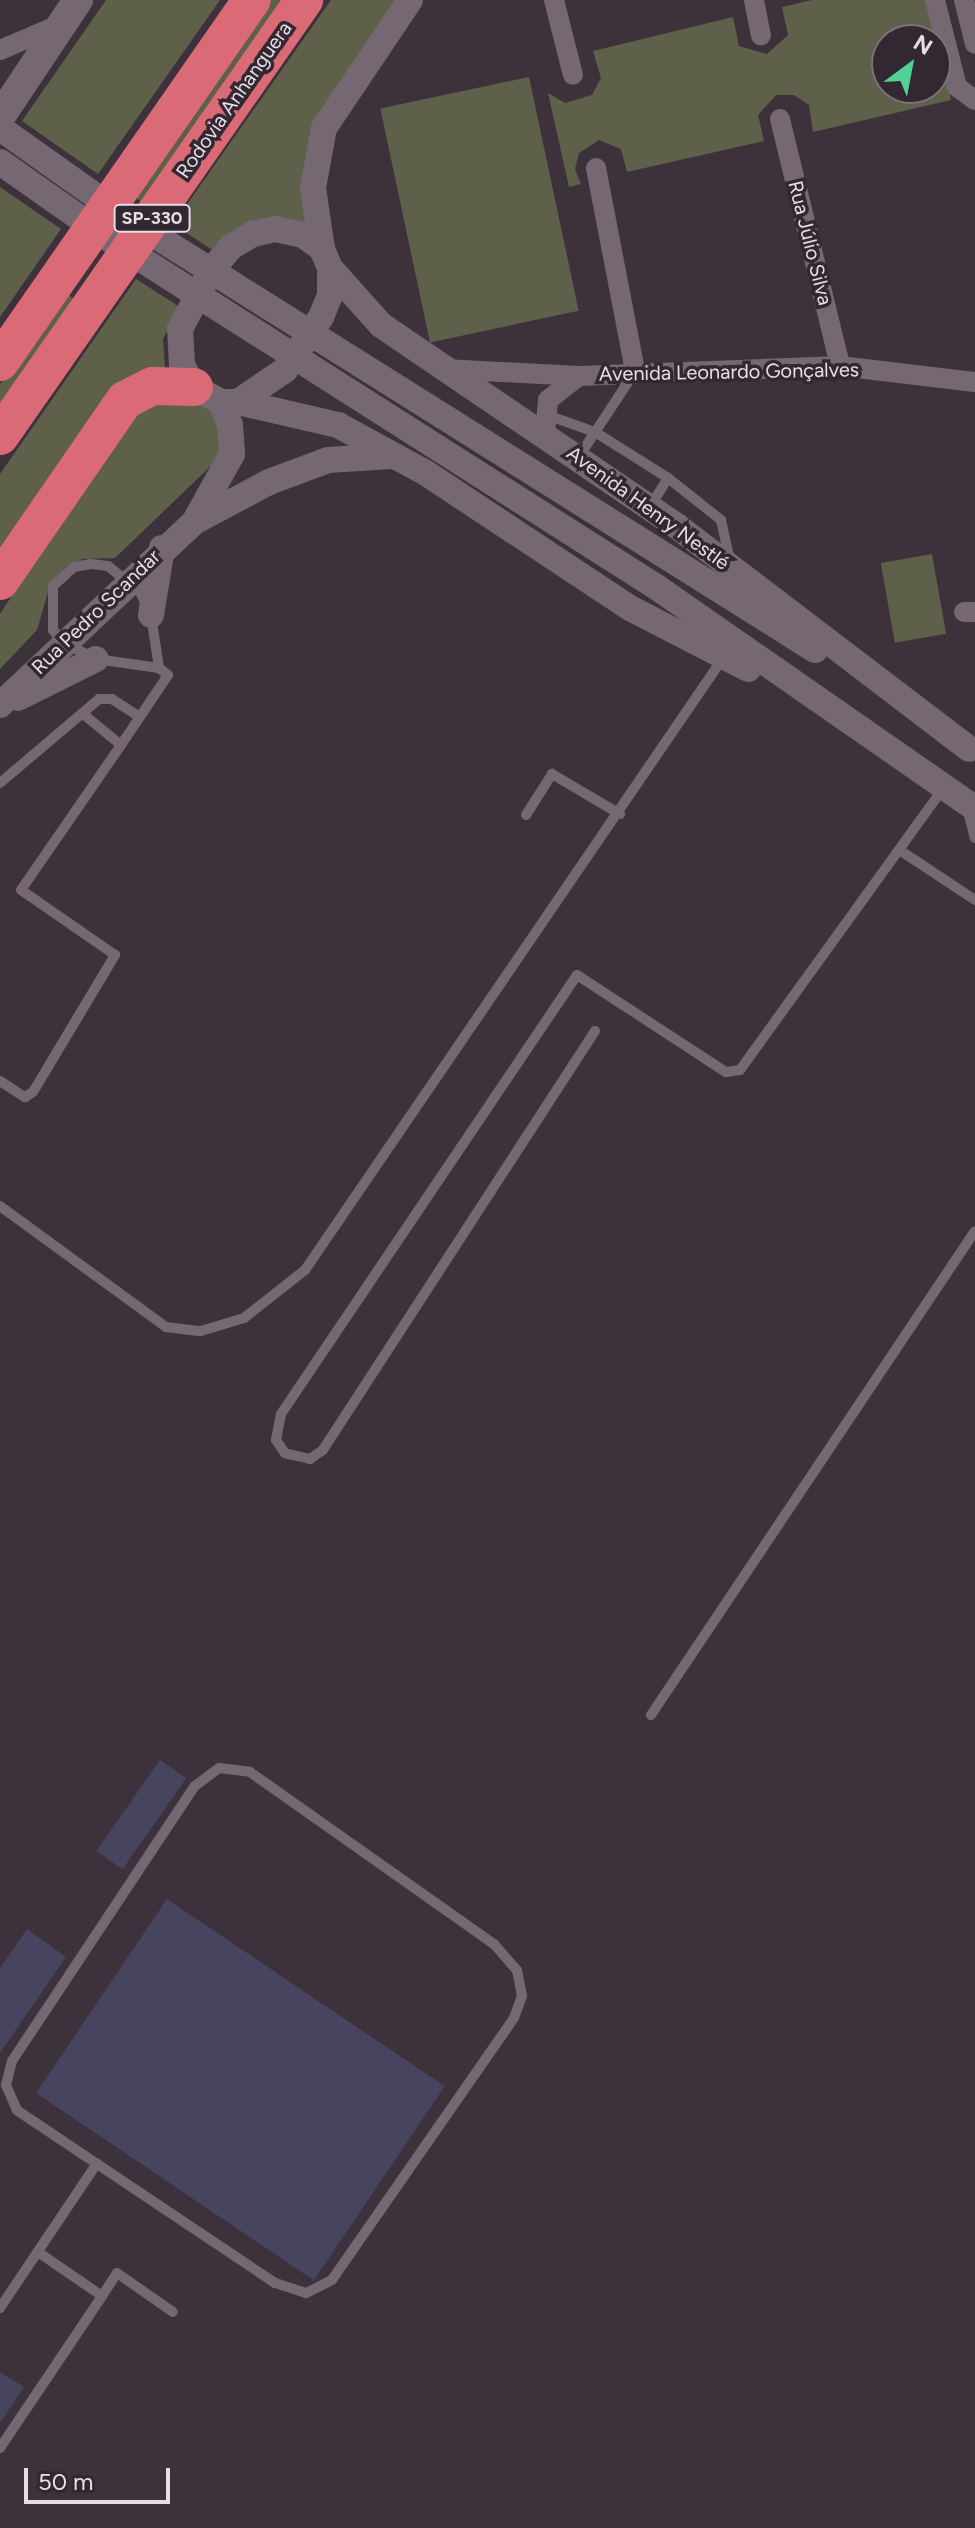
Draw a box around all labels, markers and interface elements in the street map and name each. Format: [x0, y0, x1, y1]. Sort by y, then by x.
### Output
street label: Rodovia Anhanguera [171, 17, 297, 183]
north arrow [871, 24, 951, 104]
text: N [909, 29, 937, 61]
street label: Rua Júlio Silva [783, 178, 837, 308]
road number: SP-330 [112, 204, 192, 232]
street label: Avenida Leonardo Gonçalves [599, 358, 859, 386]
street label: Avenida Henry Nestlé [562, 441, 734, 575]
street label: Rua Pedro Scandar [27, 545, 165, 679]
scale bar [28, 2452, 174, 2502]
text: 50 m [38, 2467, 94, 2496]

